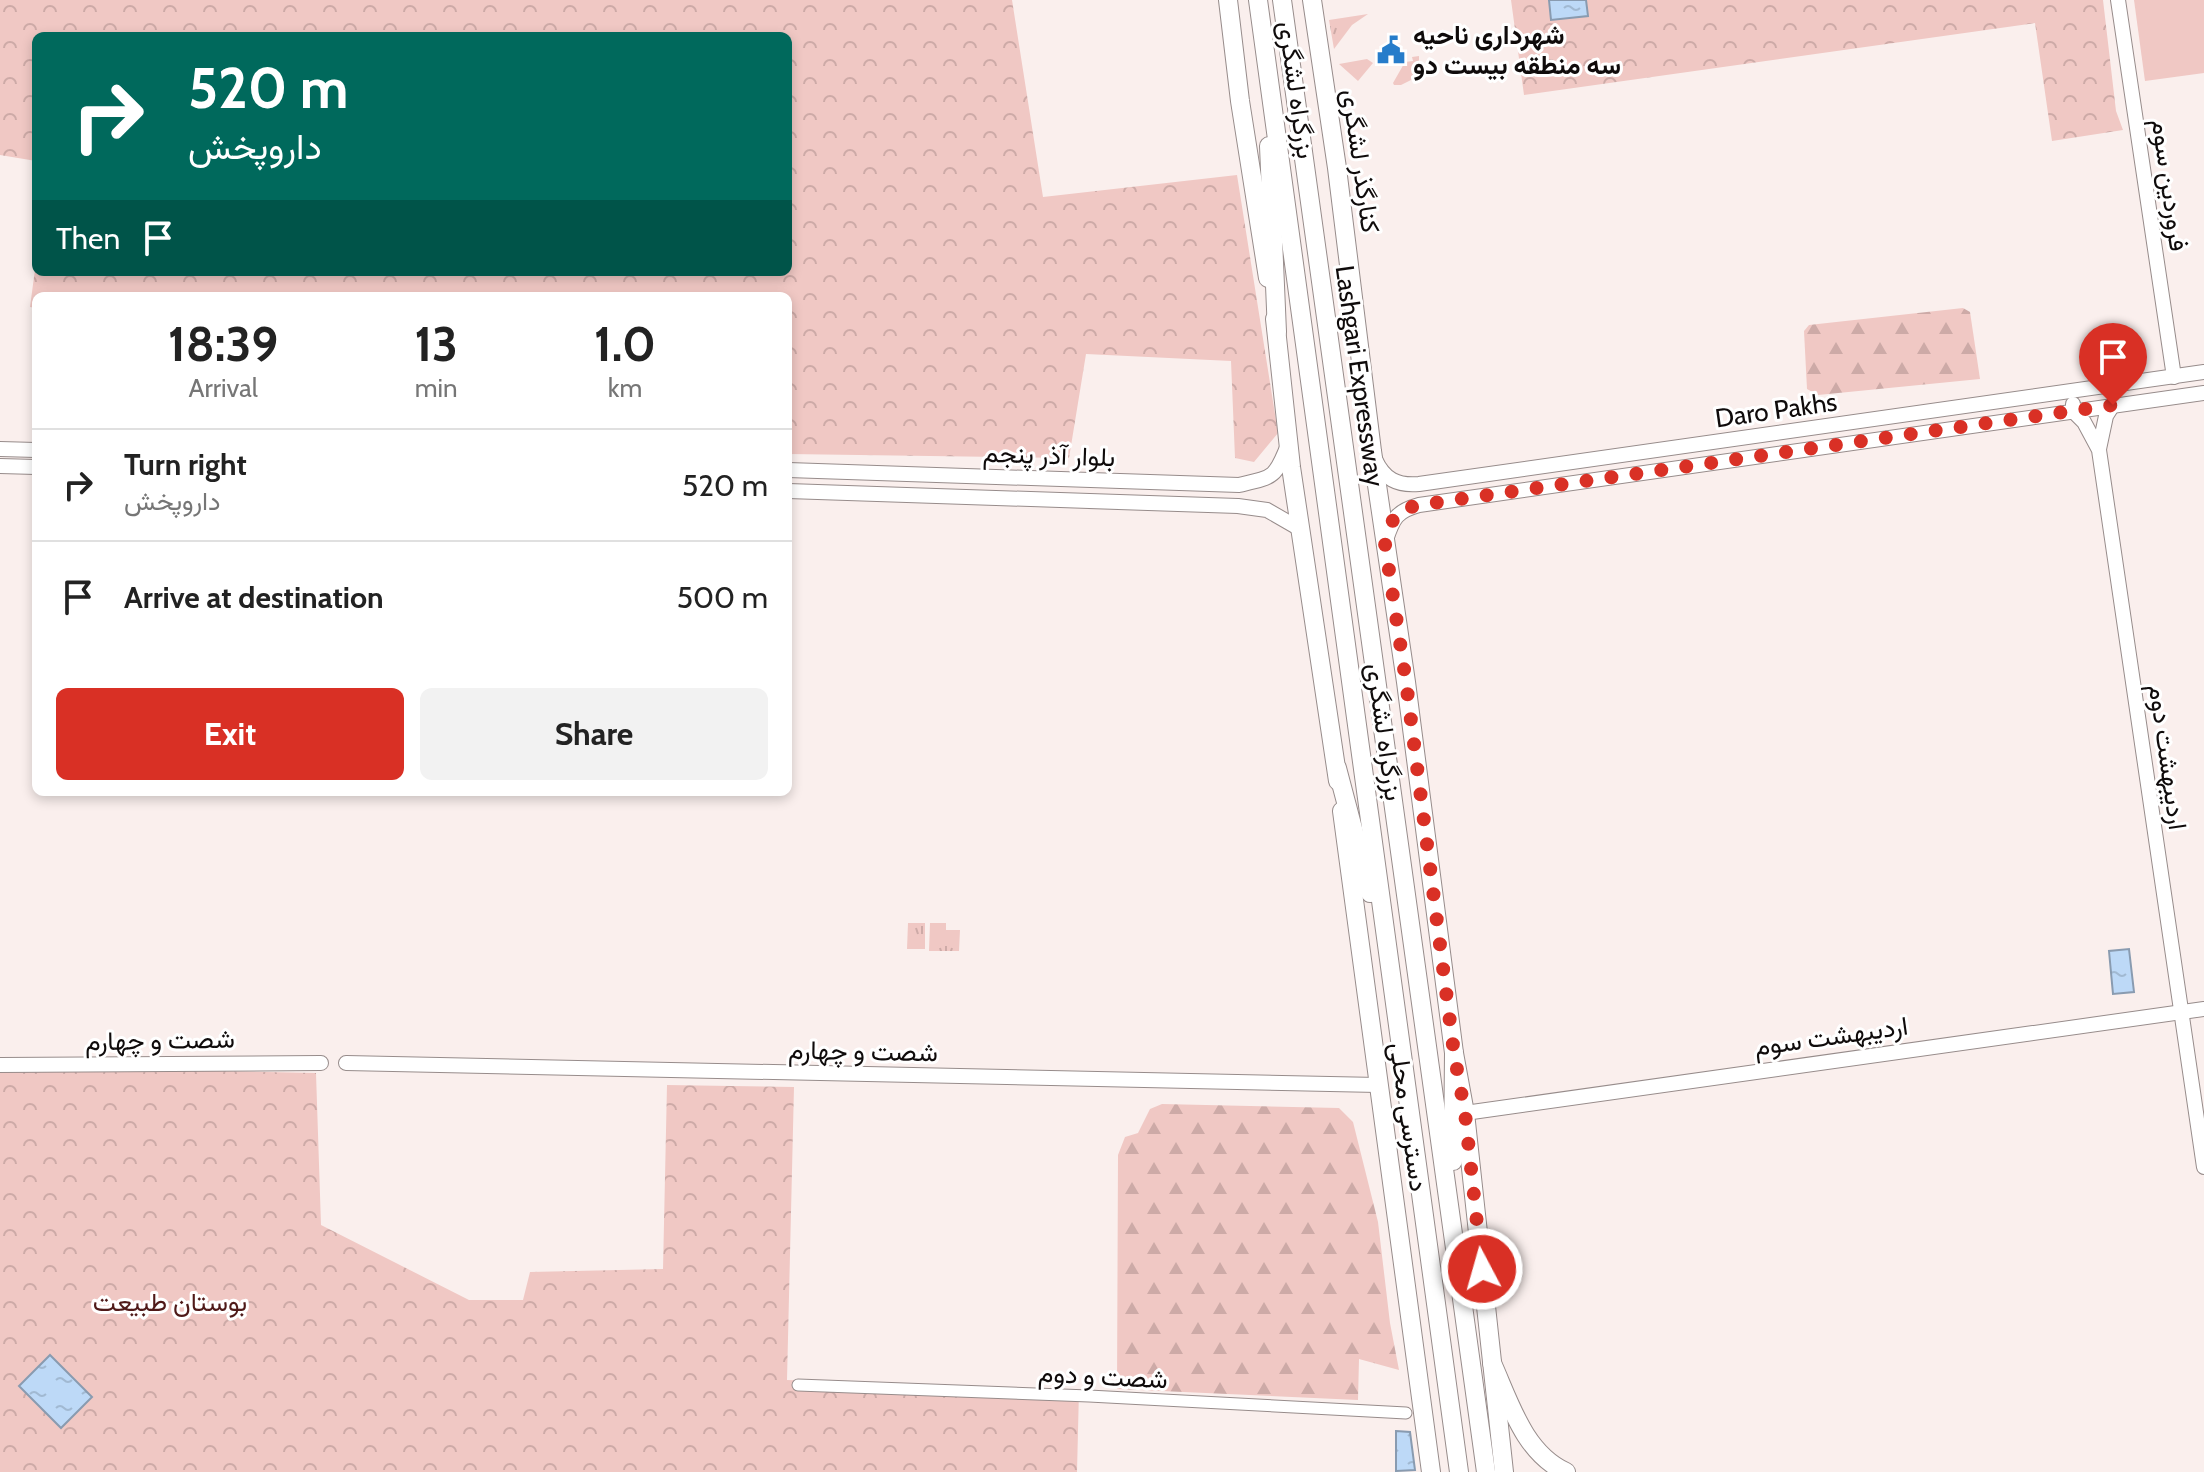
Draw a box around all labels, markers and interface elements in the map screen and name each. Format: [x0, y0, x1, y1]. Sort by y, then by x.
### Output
street label: بزرگراه لشگری [1272, 19, 1322, 161]
place label: شهرداری ناحیه سه منطقه بیست دو [1413, 19, 1621, 81]
public building icon: شهرداری ناحیه سه منطقه بیست دو [1376, 35, 1406, 65]
text: 520 m [188, 54, 349, 122]
icon: right [56, 64, 160, 168]
street label: کنارگذر لشگری [1335, 87, 1387, 235]
street label: فروردین سوم [2144, 117, 2195, 253]
text: داروپخش [188, 124, 322, 168]
icon: arrive [136, 216, 180, 260]
text: Then [56, 220, 120, 257]
street label: Lashgari Expressway [1329, 263, 1391, 489]
text: 18:39 [168, 315, 278, 373]
text: 13 [414, 315, 458, 373]
text: 1.0 [594, 315, 656, 373]
pin [2079, 323, 2147, 405]
icon: arrive [2091, 335, 2135, 379]
text: Arrival [189, 372, 258, 404]
text: min [415, 372, 458, 404]
text: km [608, 372, 642, 404]
street label: Daro Pakhs [1713, 386, 1839, 434]
street label: بلوار آذر پنجم [982, 437, 1116, 475]
text: Turn right [124, 446, 247, 483]
icon: right [56, 463, 100, 507]
text: 520 m [682, 467, 768, 504]
text: داروپخش [124, 485, 221, 517]
icon: arrive [56, 575, 100, 619]
text: Arrive at destination [124, 579, 384, 616]
text: 500 m [677, 579, 768, 616]
street label: بزرگراه لشگری [1360, 661, 1410, 803]
street label: اردیبهشت دوم [2141, 682, 2194, 832]
button: Exit [56, 688, 404, 780]
button: Share [420, 688, 768, 780]
street label: اردیبهشت سوم [1752, 1009, 1910, 1064]
street label: شصت و چهارم [85, 1023, 235, 1059]
street label: شصت و چهارم [788, 1034, 938, 1070]
street label: دسترسی محلی [1383, 1040, 1435, 1194]
position arrow [1440, 1227, 1524, 1311]
park label: بوستان طبیعت [93, 1286, 247, 1318]
street label: شصت و دوم [1037, 1357, 1169, 1396]

